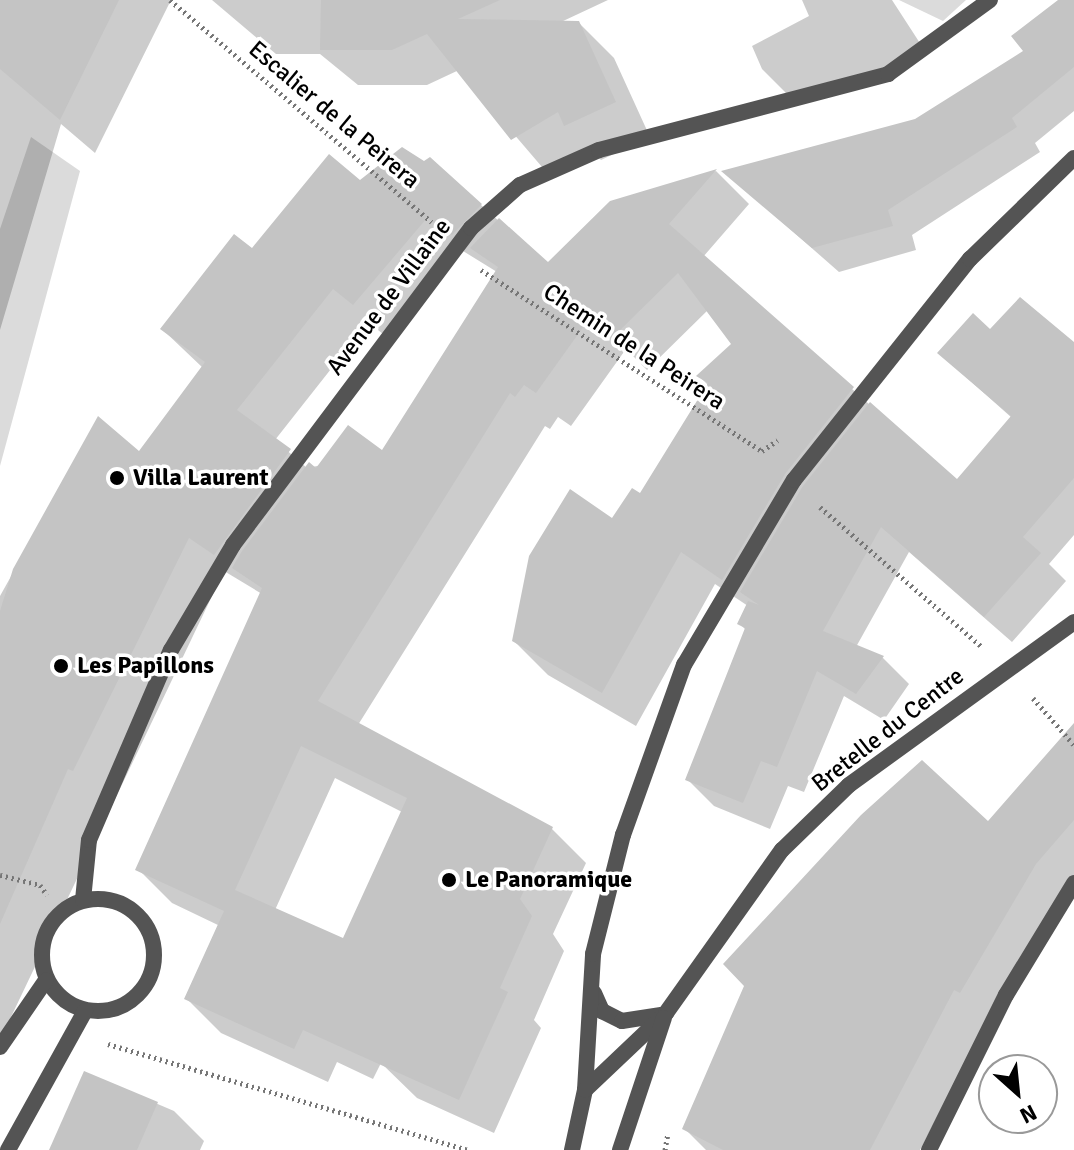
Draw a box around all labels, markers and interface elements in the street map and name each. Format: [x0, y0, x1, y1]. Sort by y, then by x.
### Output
street label: Escalier de la Peirera [243, 35, 425, 195]
street label: Avenue de Villaine [321, 213, 457, 381]
street label: Chemin de la Peirera [538, 278, 730, 416]
place label: Villa Laurent [133, 464, 268, 492]
marker: Villa Laurent [108, 469, 126, 487]
place label: Les Papillons [77, 652, 214, 680]
marker: Les Papillons [52, 657, 70, 675]
street label: Bretelle du Centre [806, 662, 970, 798]
place label: Le Panoramique [465, 866, 632, 894]
marker: Le Panoramique [440, 871, 458, 889]
north arrow [978, 1054, 1058, 1134]
text: N [1015, 1099, 1041, 1130]

